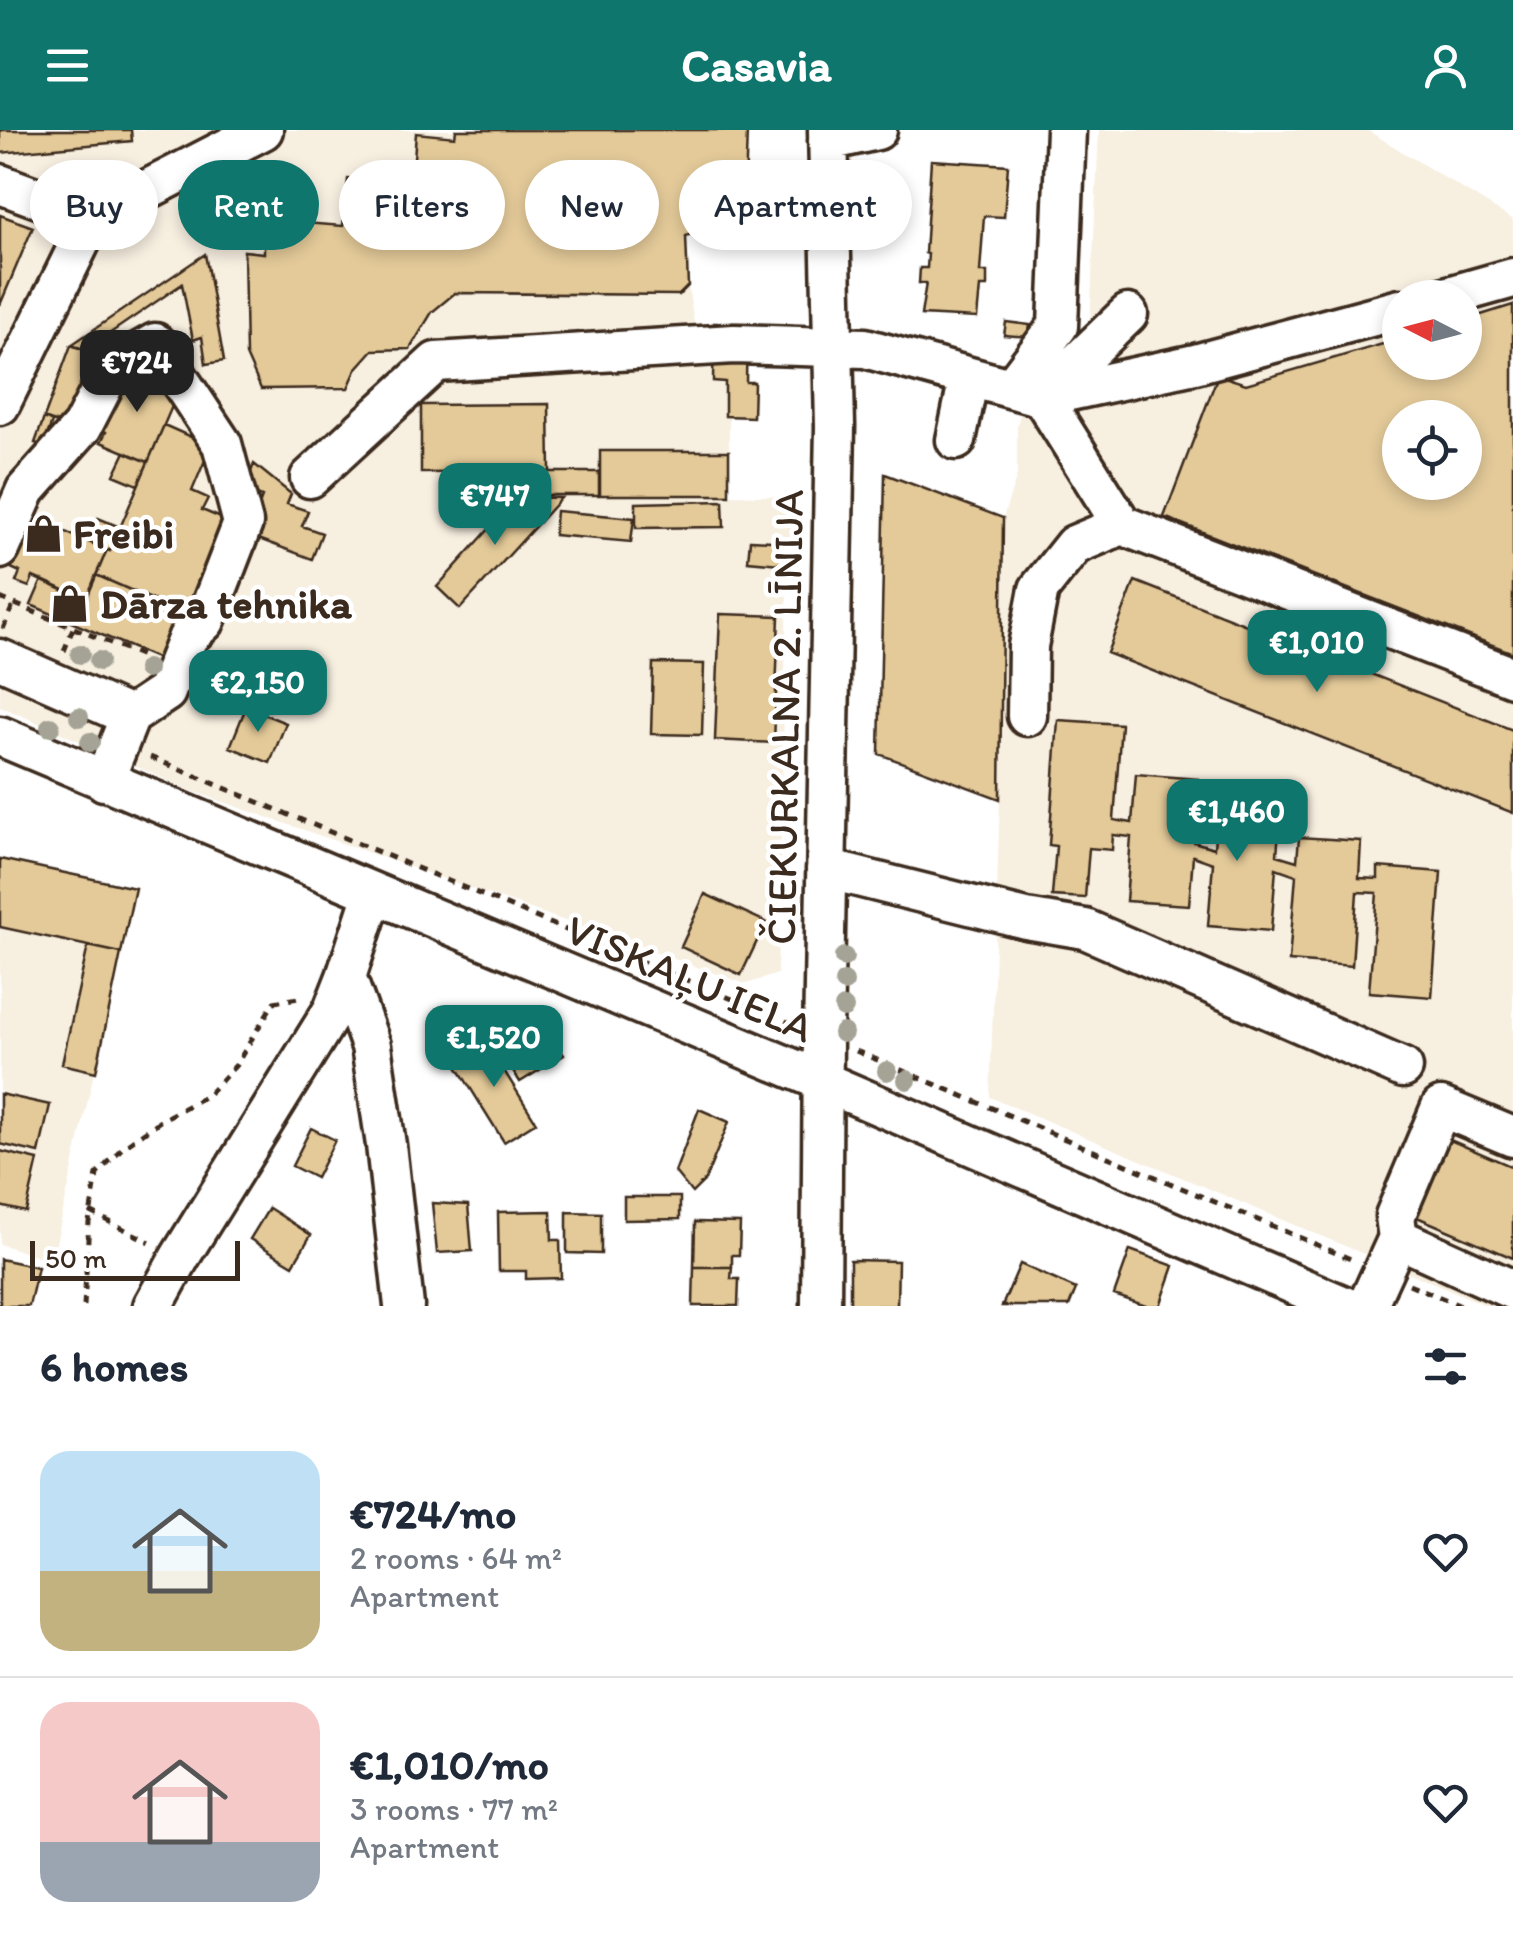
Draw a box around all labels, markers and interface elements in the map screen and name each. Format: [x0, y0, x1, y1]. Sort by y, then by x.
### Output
icon: menu [40, 38, 95, 93]
text: Casavia [681, 38, 832, 92]
icon: person [1418, 38, 1473, 93]
chip: Buy [30, 160, 158, 250]
chip: Rent [178, 160, 319, 250]
chip: Filters [339, 160, 505, 250]
chip: New [525, 160, 659, 250]
chip: Apartment [679, 160, 912, 250]
north arrow [1382, 280, 1482, 380]
map controls [1382, 280, 1482, 500]
pin: €724 [78, 330, 196, 415]
text: €724 [102, 343, 172, 381]
button: locate [1382, 400, 1482, 500]
pin: €747 [436, 463, 554, 548]
text: €747 [460, 476, 530, 514]
street label: ČIEKURKALNA 2. LĪNIJA [755, 489, 814, 945]
place label: Freibi [73, 508, 174, 559]
shop icon: Freibi [22, 512, 64, 554]
place label: Dārza tehnika [100, 578, 352, 629]
shop icon: Dārza tehnika [49, 582, 91, 624]
pin: €1,010 [1236, 610, 1398, 695]
text: €1,010 [1270, 623, 1364, 661]
pin: €2,150 [177, 650, 339, 735]
text: €2,150 [211, 663, 305, 701]
pin: €1,460 [1156, 779, 1318, 864]
text: €1,460 [1189, 792, 1285, 830]
street label: VISKAĻU IELA [559, 904, 821, 1053]
pin: €1,520 [413, 1005, 575, 1090]
text: €1,520 [447, 1018, 541, 1056]
scale bar [30, 1236, 240, 1280]
text: 50 m [45, 1241, 107, 1275]
icon: filters [1418, 1339, 1473, 1394]
text: 6 homes [40, 1341, 188, 1392]
text: €724/mo [350, 1488, 516, 1539]
icon: home [120, 1491, 240, 1611]
icon: heart [1418, 1524, 1473, 1579]
text: 2 rooms · 64 m² [350, 1539, 562, 1577]
text: Apartment [350, 1577, 499, 1615]
text: €1,010/mo [350, 1739, 549, 1790]
icon: home [120, 1742, 240, 1862]
icon: heart [1418, 1775, 1473, 1830]
text: 3 rooms · 77 m² [350, 1790, 558, 1828]
text: Apartment [350, 1828, 499, 1866]

